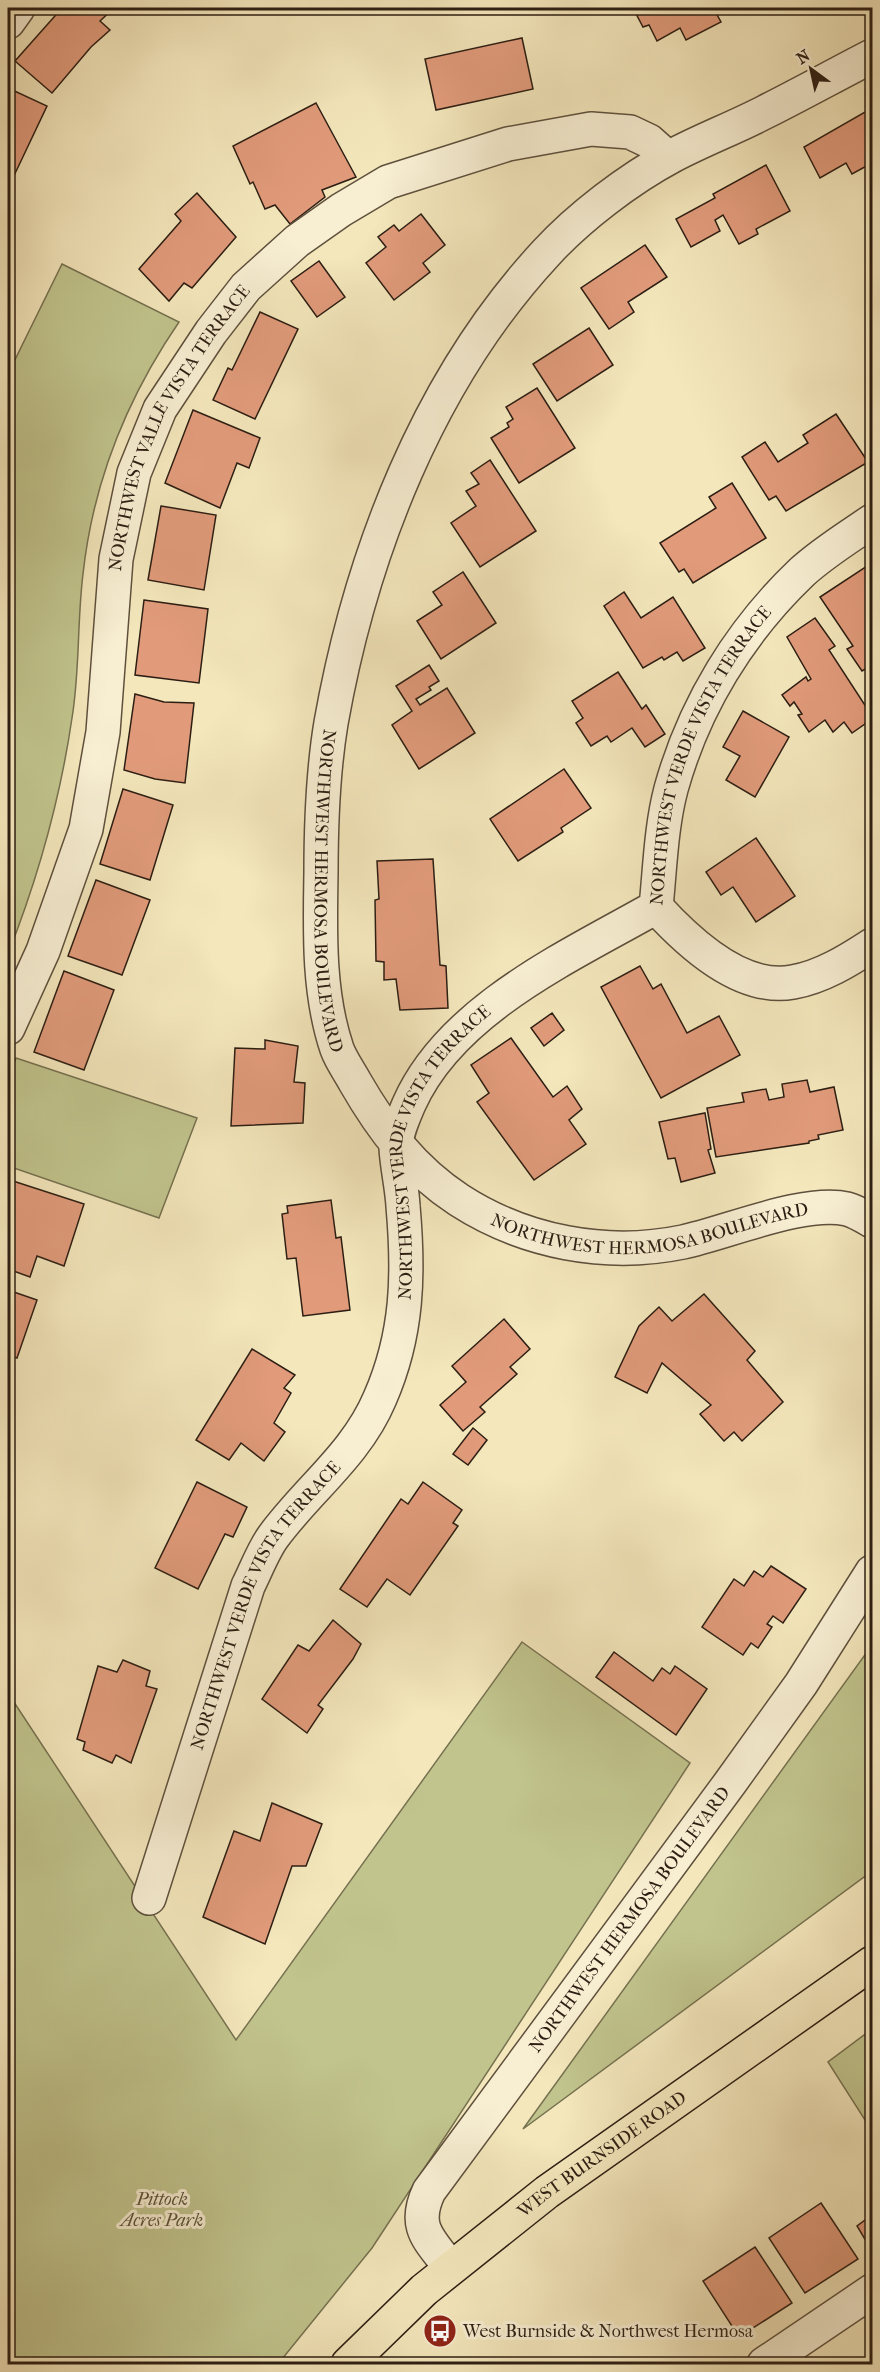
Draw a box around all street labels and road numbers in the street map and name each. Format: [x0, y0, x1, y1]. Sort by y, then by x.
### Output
street label: NORTHWEST VALLE VISTA TERRACE [105, 281, 254, 572]
street label: NORTHWEST VERDE VISTA TERRACE [646, 602, 776, 906]
street label: NORTHWEST HERMOSA BOULEVARD [310, 728, 348, 1055]
street label: NORTHWEST VERDE VISTA TERRACE [385, 1001, 495, 1301]
street label: NORTHWEST HERMOSA BOULEVARD [489, 1198, 813, 1226]
street label: NORTHWEST VERDE VISTA TERRACE [186, 1457, 345, 1752]
street label: NORTHWEST HERMOSA BOULEVARD [525, 1782, 734, 2056]
street label: WEST BURNSIDE ROAD [513, 2087, 690, 2222]

